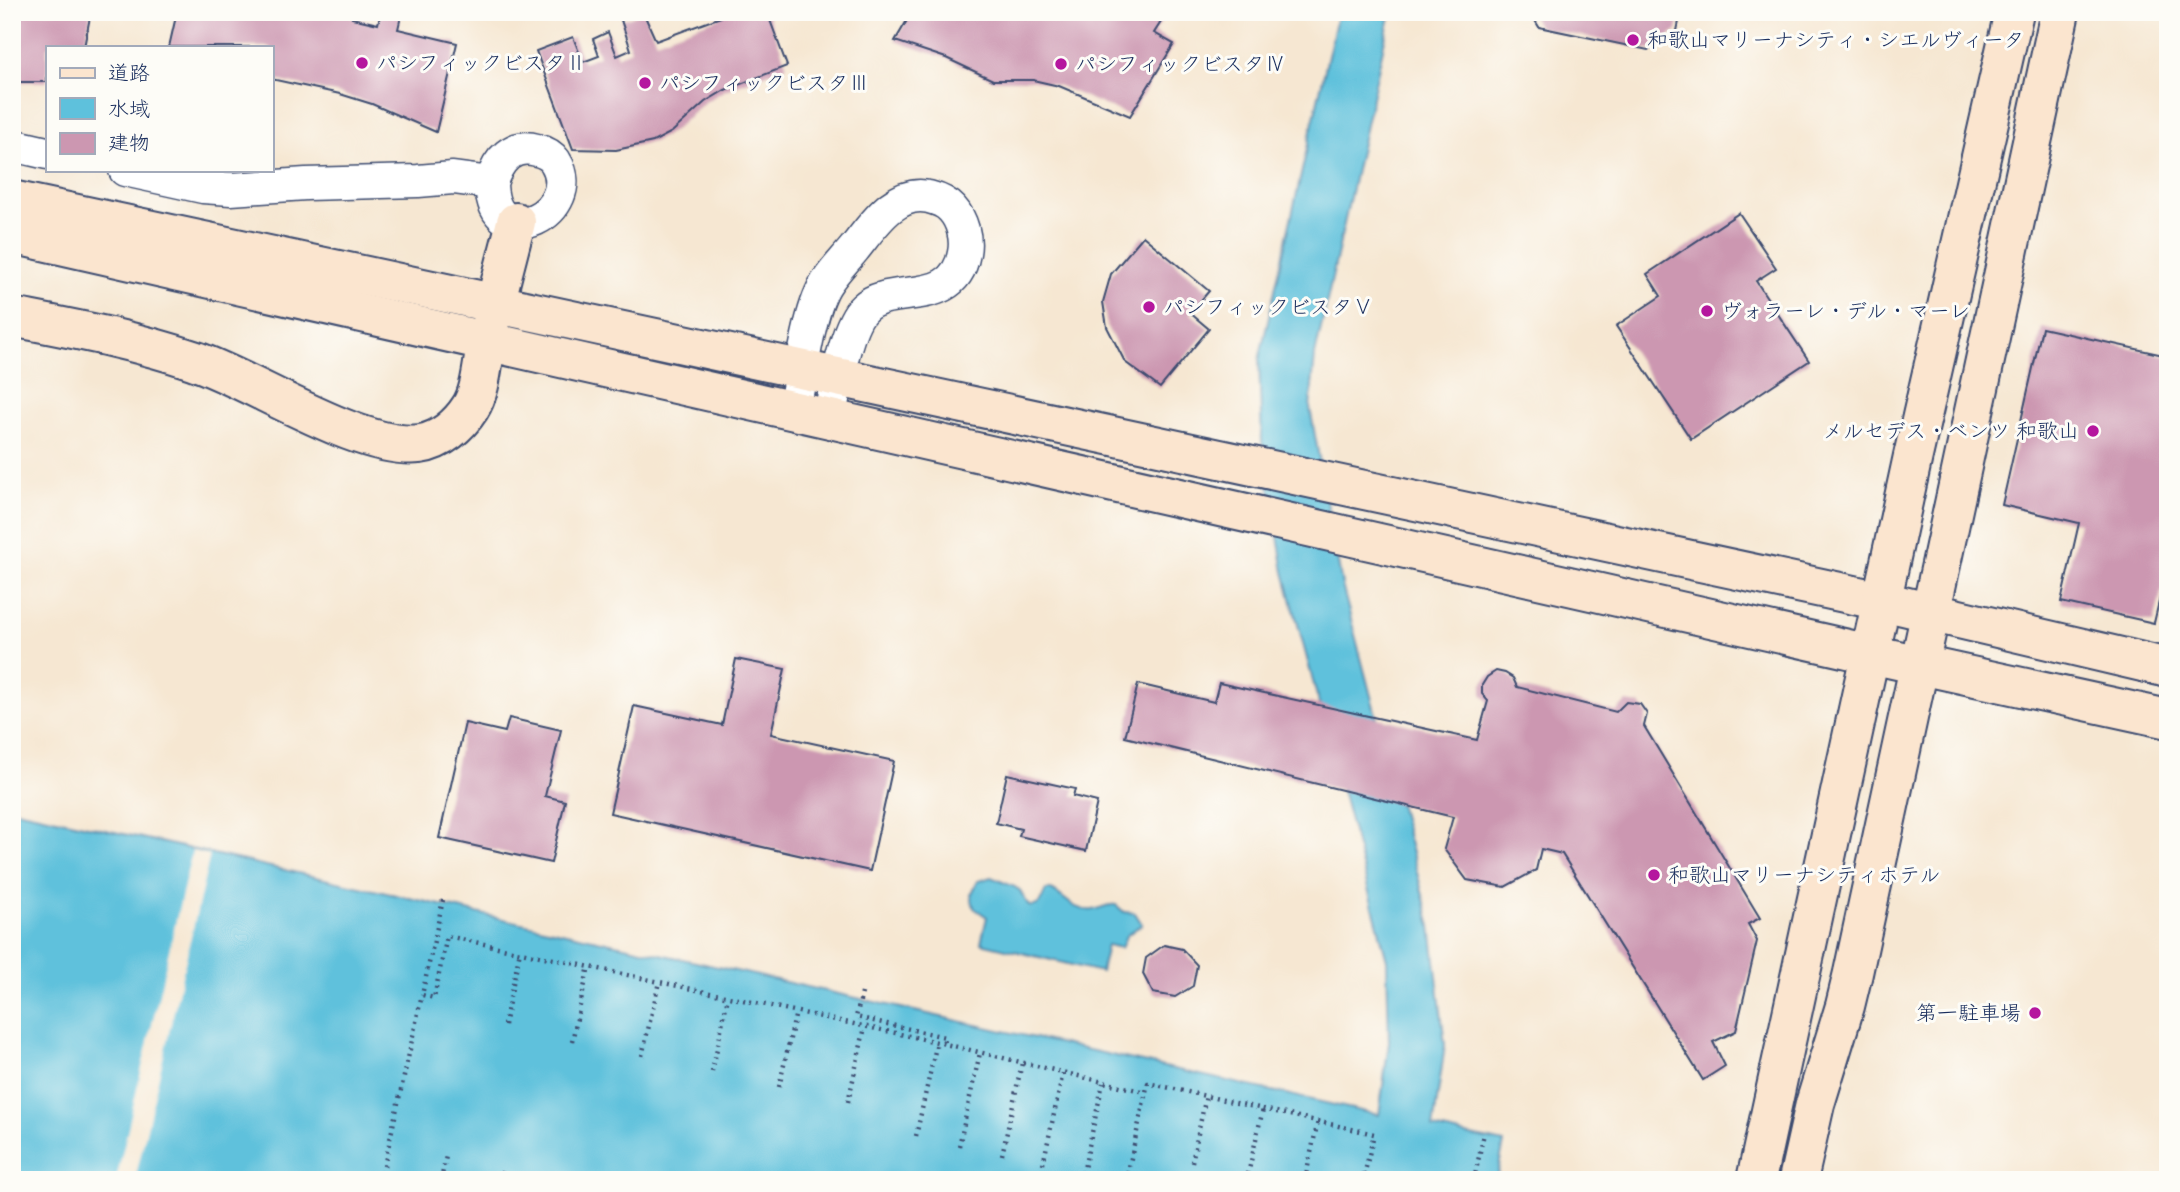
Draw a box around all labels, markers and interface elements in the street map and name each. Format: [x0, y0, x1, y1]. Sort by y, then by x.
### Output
place label: 和歌山マリーナシティ・シエルヴィータ [1647, 27, 2025, 55]
marker: 和歌山マリーナシティ・シエルヴィータ [1625, 32, 1641, 48]
legend [46, 46, 273, 172]
place label: パシフィックビスタⅡ [376, 50, 586, 78]
place label: パシフィックビスタⅣ [1075, 51, 1285, 79]
marker: パシフィックビスタⅡ [354, 55, 370, 71]
marker: パシフィックビスタⅣ [1053, 56, 1069, 72]
text: 道路 [108, 60, 150, 88]
place label: パシフィックビスタⅢ [659, 70, 869, 98]
marker: パシフィックビスタⅢ [637, 75, 653, 91]
text: 水域 [108, 96, 150, 124]
text: 建物 [108, 130, 150, 158]
place label: パシフィックビスタⅤ [1163, 294, 1373, 322]
place label: ヴォラーレ・デル・マーレ [1721, 298, 1970, 326]
marker: パシフィックビスタⅤ [1141, 299, 1157, 315]
marker: ヴォラーレ・デル・マーレ [1699, 303, 1715, 319]
place label: メルセデス・ベンツ 和歌山 [1822, 418, 2079, 446]
marker: メルセデス・ベンツ 和歌山 [2085, 423, 2101, 439]
place label: 和歌山マリーナシティホテル [1668, 862, 1940, 890]
marker: 和歌山マリーナシティホテル [1646, 867, 1662, 883]
place label: 第一駐車場 [1916, 1000, 2021, 1028]
marker: 第一駐車場 [2027, 1005, 2043, 1021]

